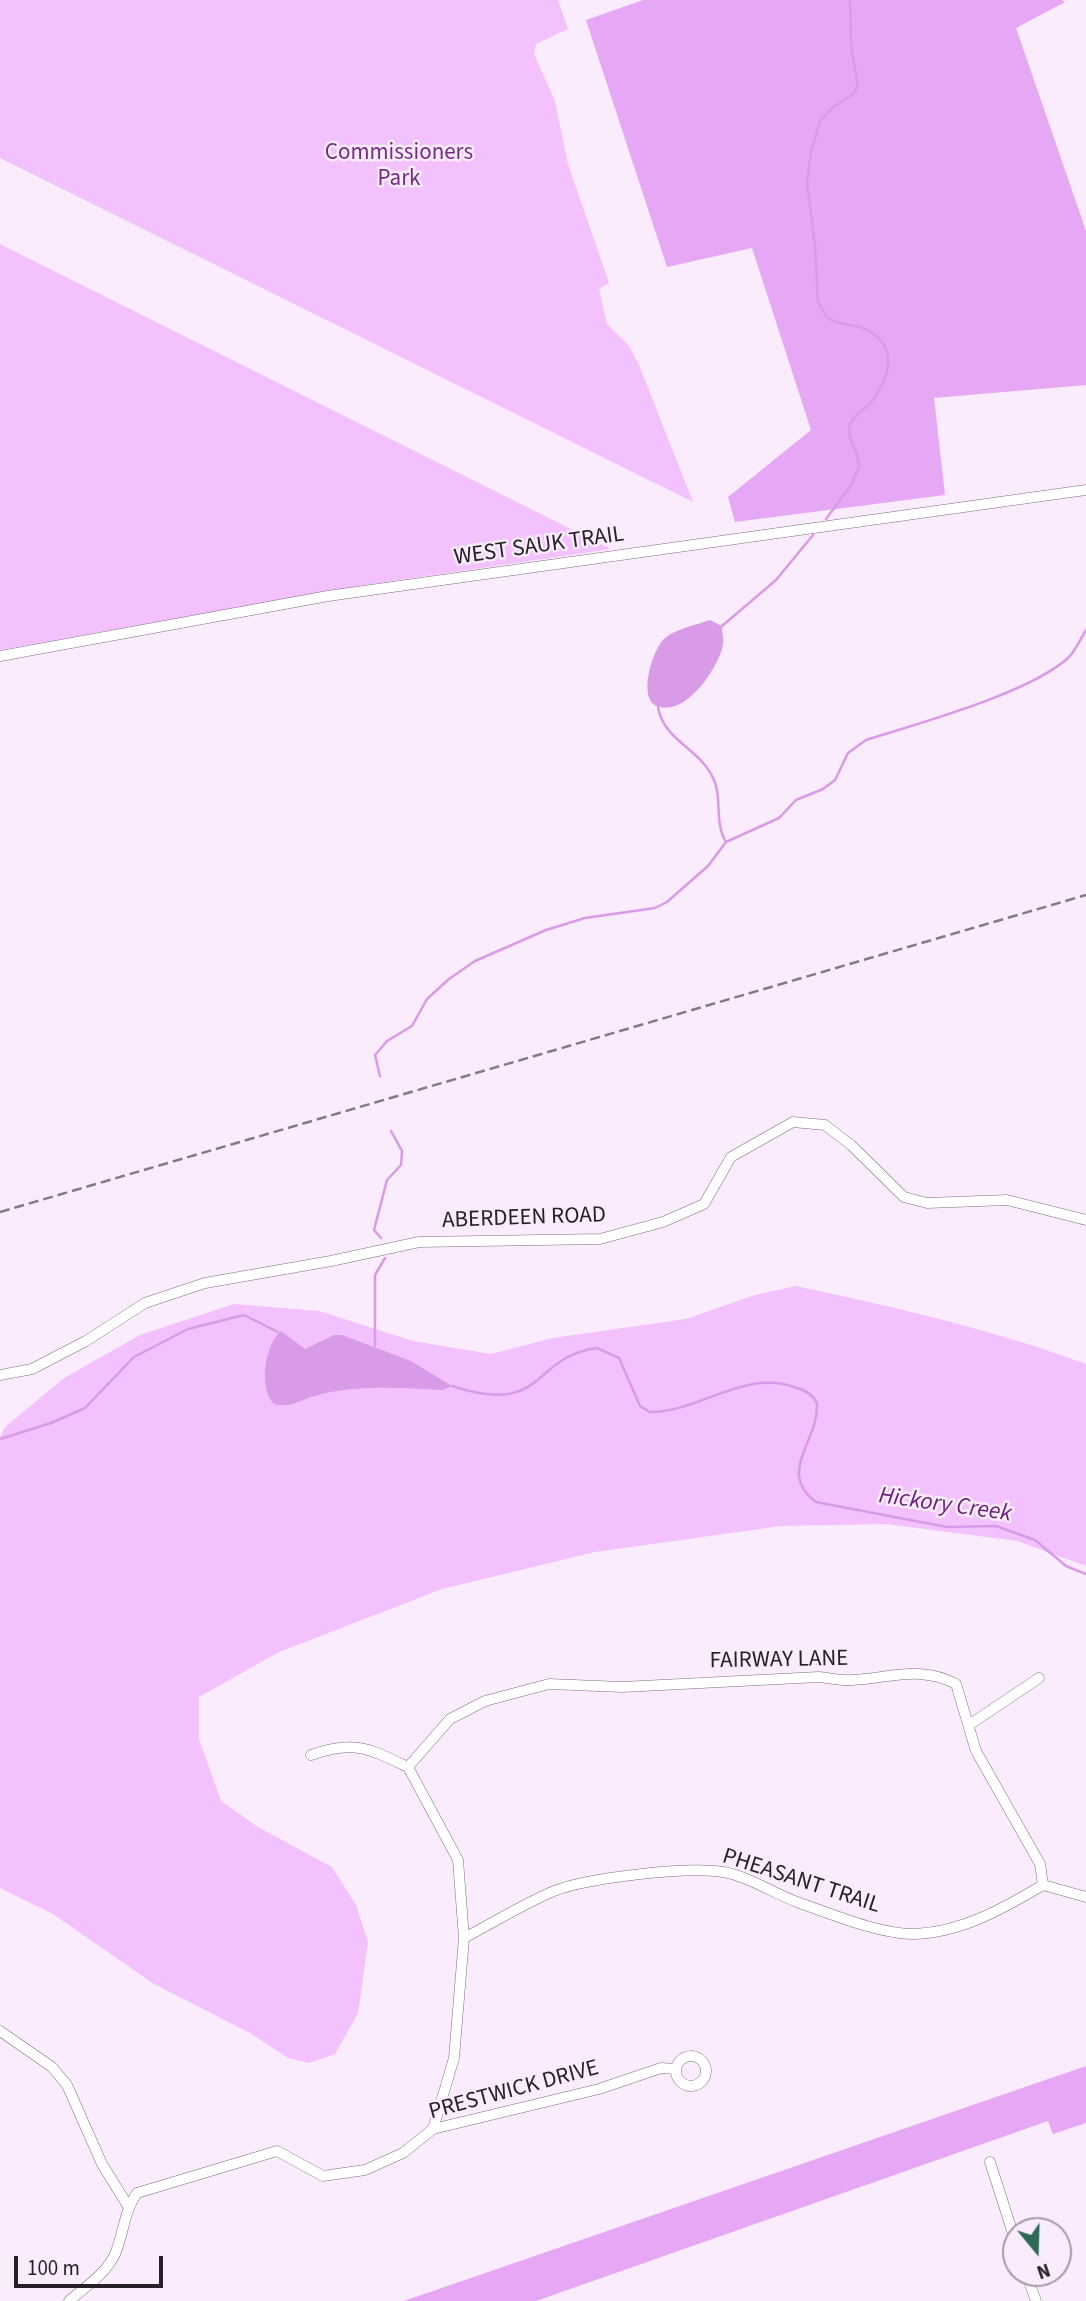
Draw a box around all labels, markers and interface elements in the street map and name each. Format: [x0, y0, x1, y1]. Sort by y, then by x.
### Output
park label: Commissioners Park [325, 140, 473, 194]
street label: WEST SAUK TRAIL [452, 521, 626, 573]
street label: ABERDEEN ROAD [442, 1202, 606, 1236]
water label: Hickory Creek [877, 1482, 1013, 1530]
street label: FAIRWAY LANE [709, 1646, 849, 1676]
street label: PHEASANT TRAIL [719, 1843, 883, 1921]
street label: PRESTWICK DRIVE [426, 2055, 602, 2127]
north arrow [1002, 2217, 1072, 2287]
scale bar [18, 2242, 166, 2286]
text: 100 m [27, 2253, 80, 2283]
text: N [1033, 2256, 1054, 2285]

